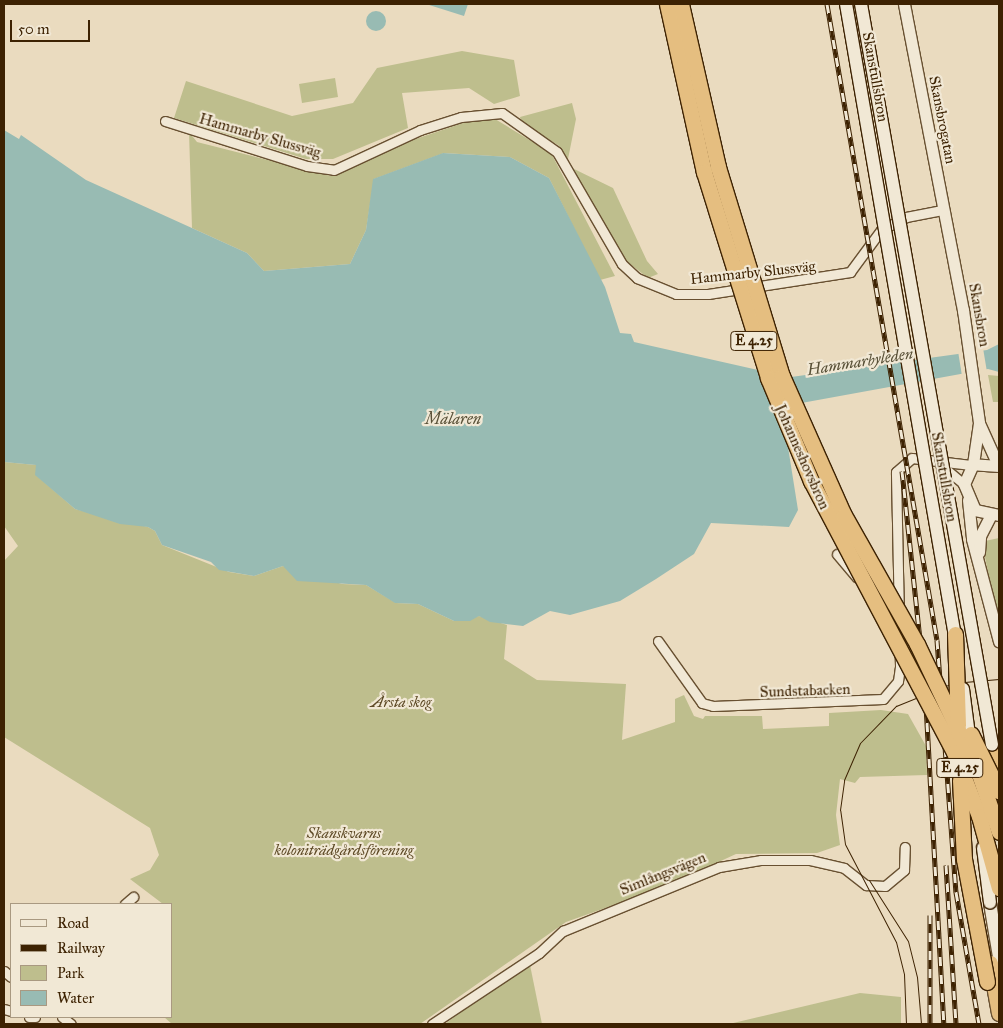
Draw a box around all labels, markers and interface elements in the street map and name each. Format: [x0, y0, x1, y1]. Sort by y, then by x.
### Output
scale bar [12, 10, 92, 42]
text: 50 m [18, 20, 50, 38]
street label: Skanstullsbron [858, 31, 892, 123]
street label: Skansbrogatan [925, 75, 959, 165]
street label: Hammarby Slussväg [197, 110, 323, 162]
street label: Hammarby Slussväg [689, 257, 817, 289]
street label: Skansbron [965, 282, 993, 348]
road number: E 4.25 [730, 330, 778, 352]
water label: Hammarbyleden [806, 344, 914, 380]
street label: Johanneshovsbron [771, 402, 833, 512]
water label: Mälaren [425, 409, 481, 429]
street label: Skanstullsbron [927, 431, 961, 523]
street label: Sundstabacken [759, 680, 851, 702]
park label: Årsta skog [371, 694, 431, 712]
road number: E 4.25 [936, 756, 984, 780]
park label: Skanskvarns koloniträdgårdsförening [275, 824, 413, 859]
street label: Simlångsvägen [617, 849, 709, 899]
legend [10, 903, 172, 1018]
text: Road [57, 914, 89, 932]
text: Railway [57, 939, 105, 957]
text: Park [57, 964, 84, 982]
text: Water [57, 989, 94, 1007]

